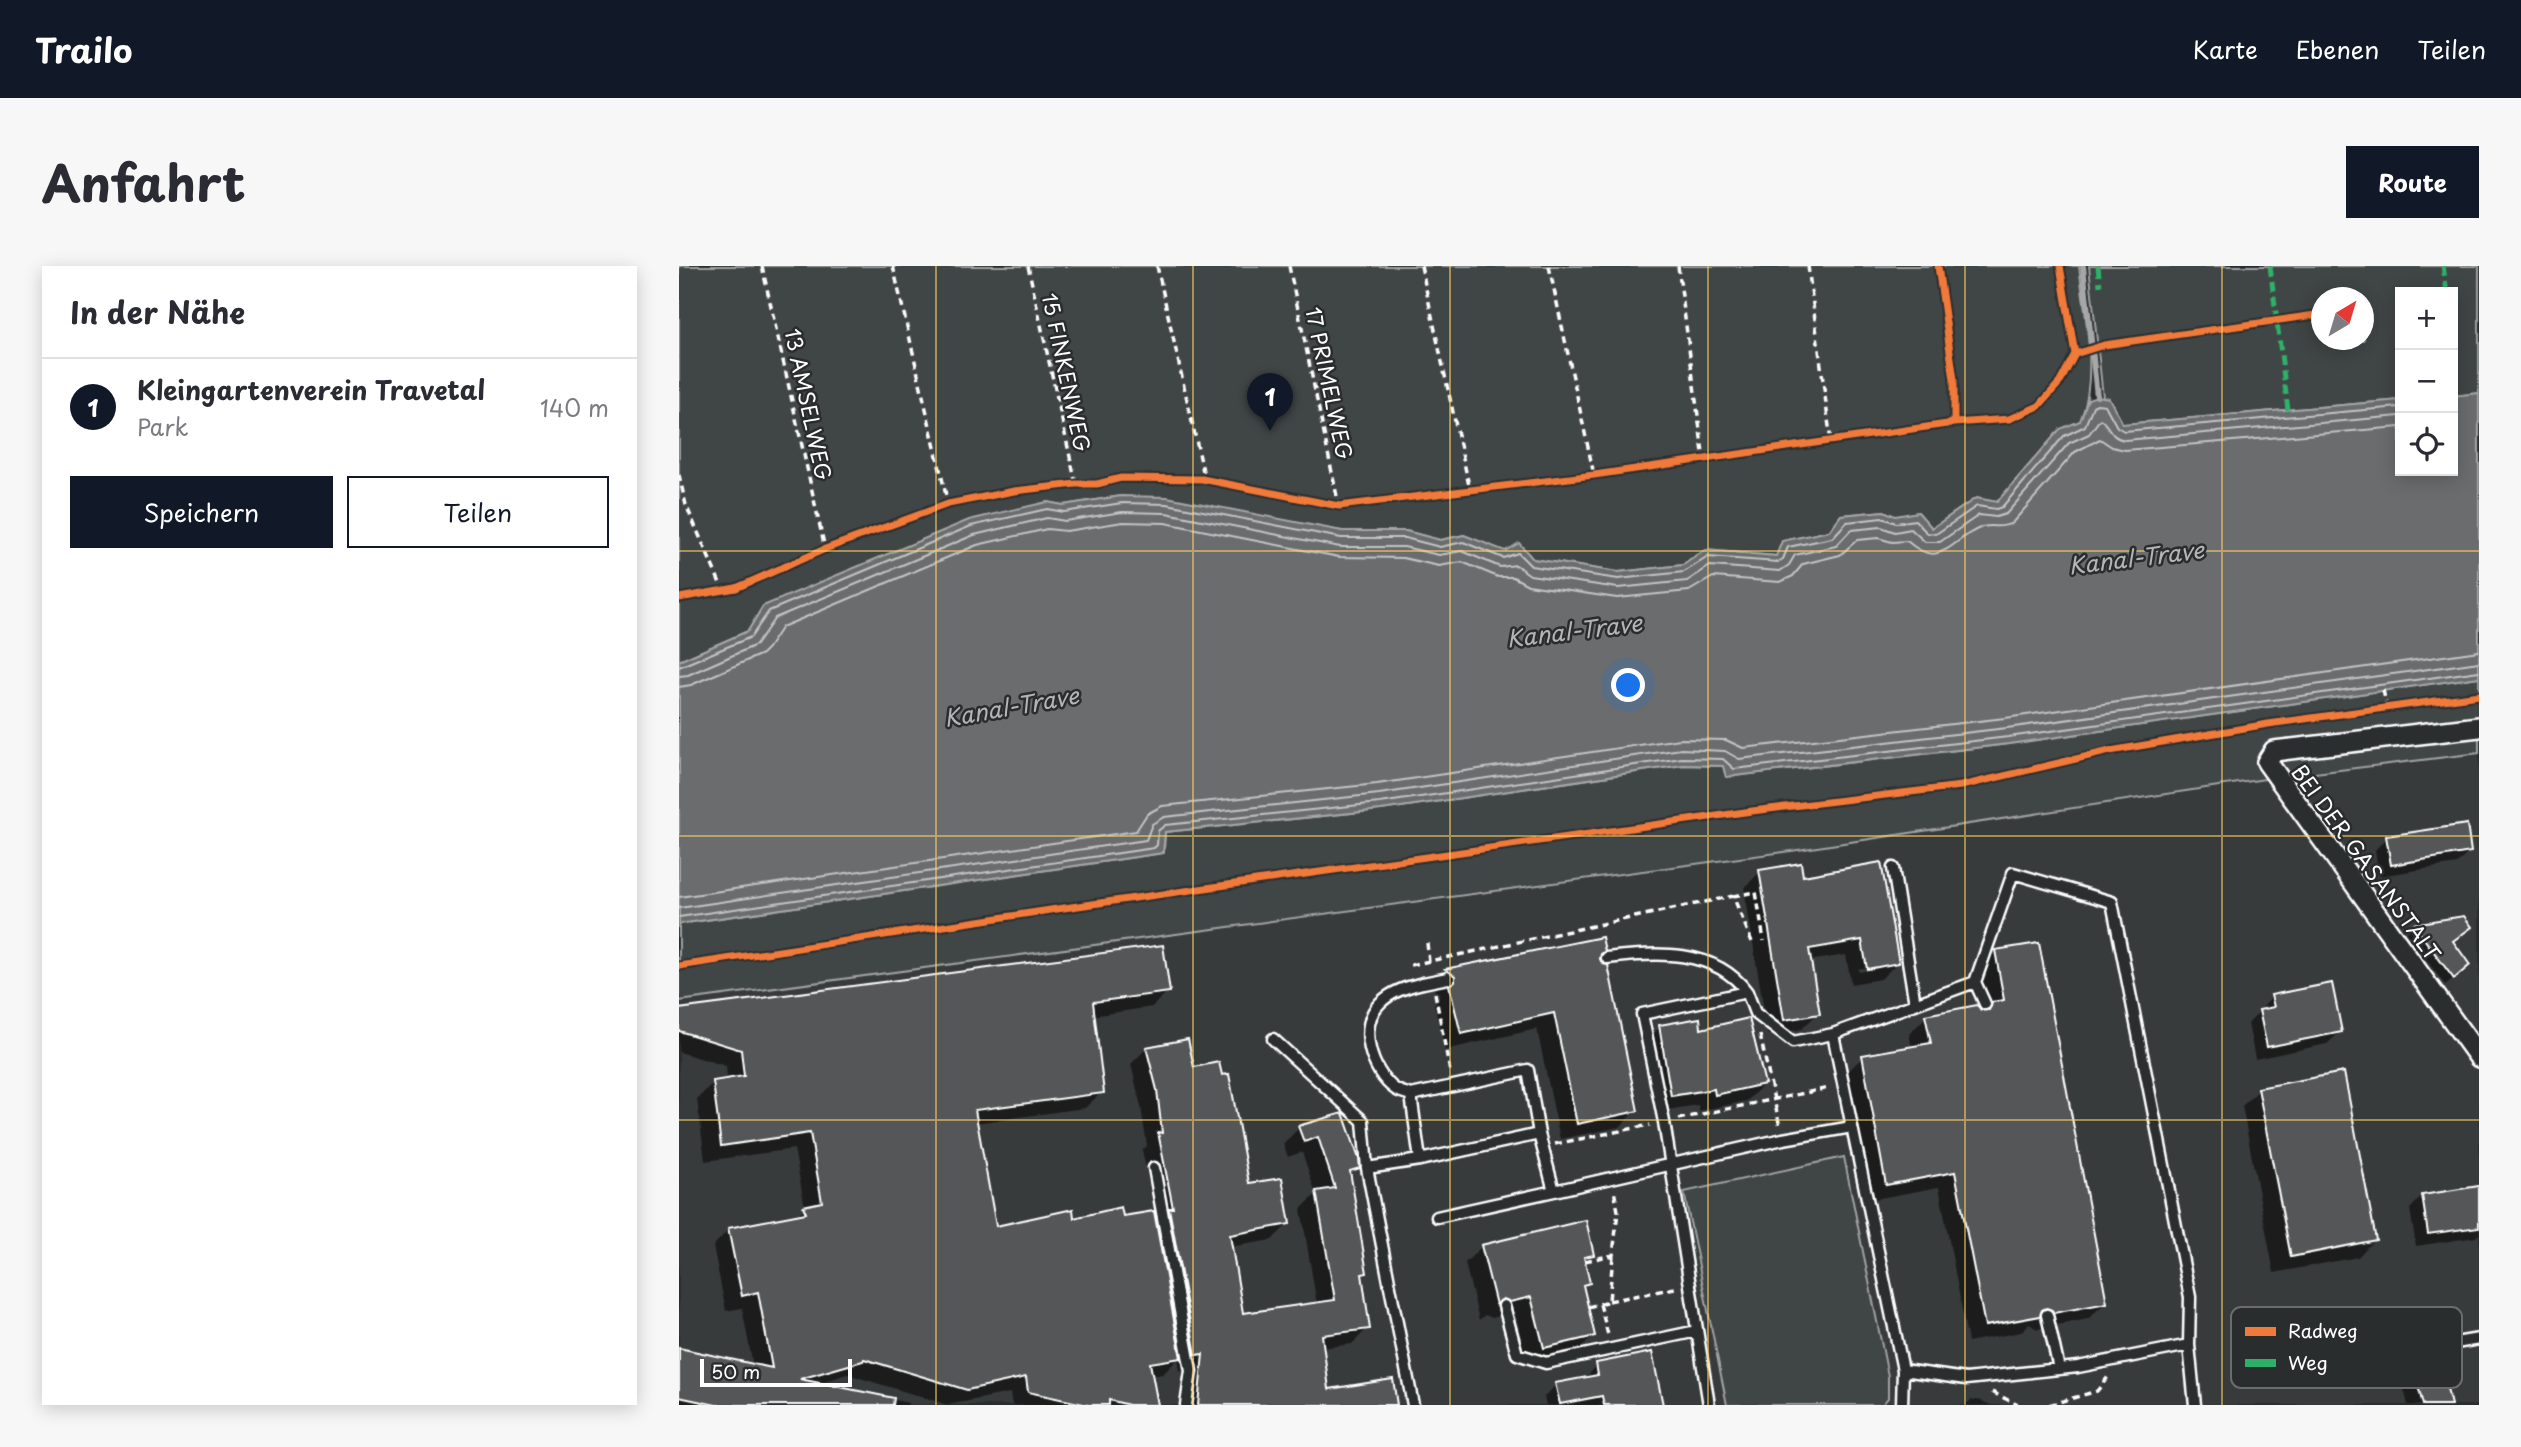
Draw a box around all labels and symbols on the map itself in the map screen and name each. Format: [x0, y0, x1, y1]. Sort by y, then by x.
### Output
north arrow [2311, 287, 2374, 350]
street label: 15 FINKENWEG [1035, 290, 1099, 454]
street label: 17 PRIMELWEG [1298, 304, 1362, 462]
street label: 13 AMSELWEG [777, 325, 841, 483]
pin: 1 [1247, 373, 1293, 431]
water label: Kanal-Trave [2066, 531, 2208, 583]
water label: Kanal-Trave [1504, 604, 1646, 656]
your location [1611, 668, 1645, 702]
water label: Kanal-Trave [941, 677, 1083, 735]
street label: BEI DER GASANSTALT [2285, 757, 2450, 968]
legend [2231, 1307, 2462, 1388]
text: Radweg [2288, 1316, 2358, 1344]
text: Weg [2288, 1348, 2328, 1376]
scale bar [700, 1356, 852, 1388]

